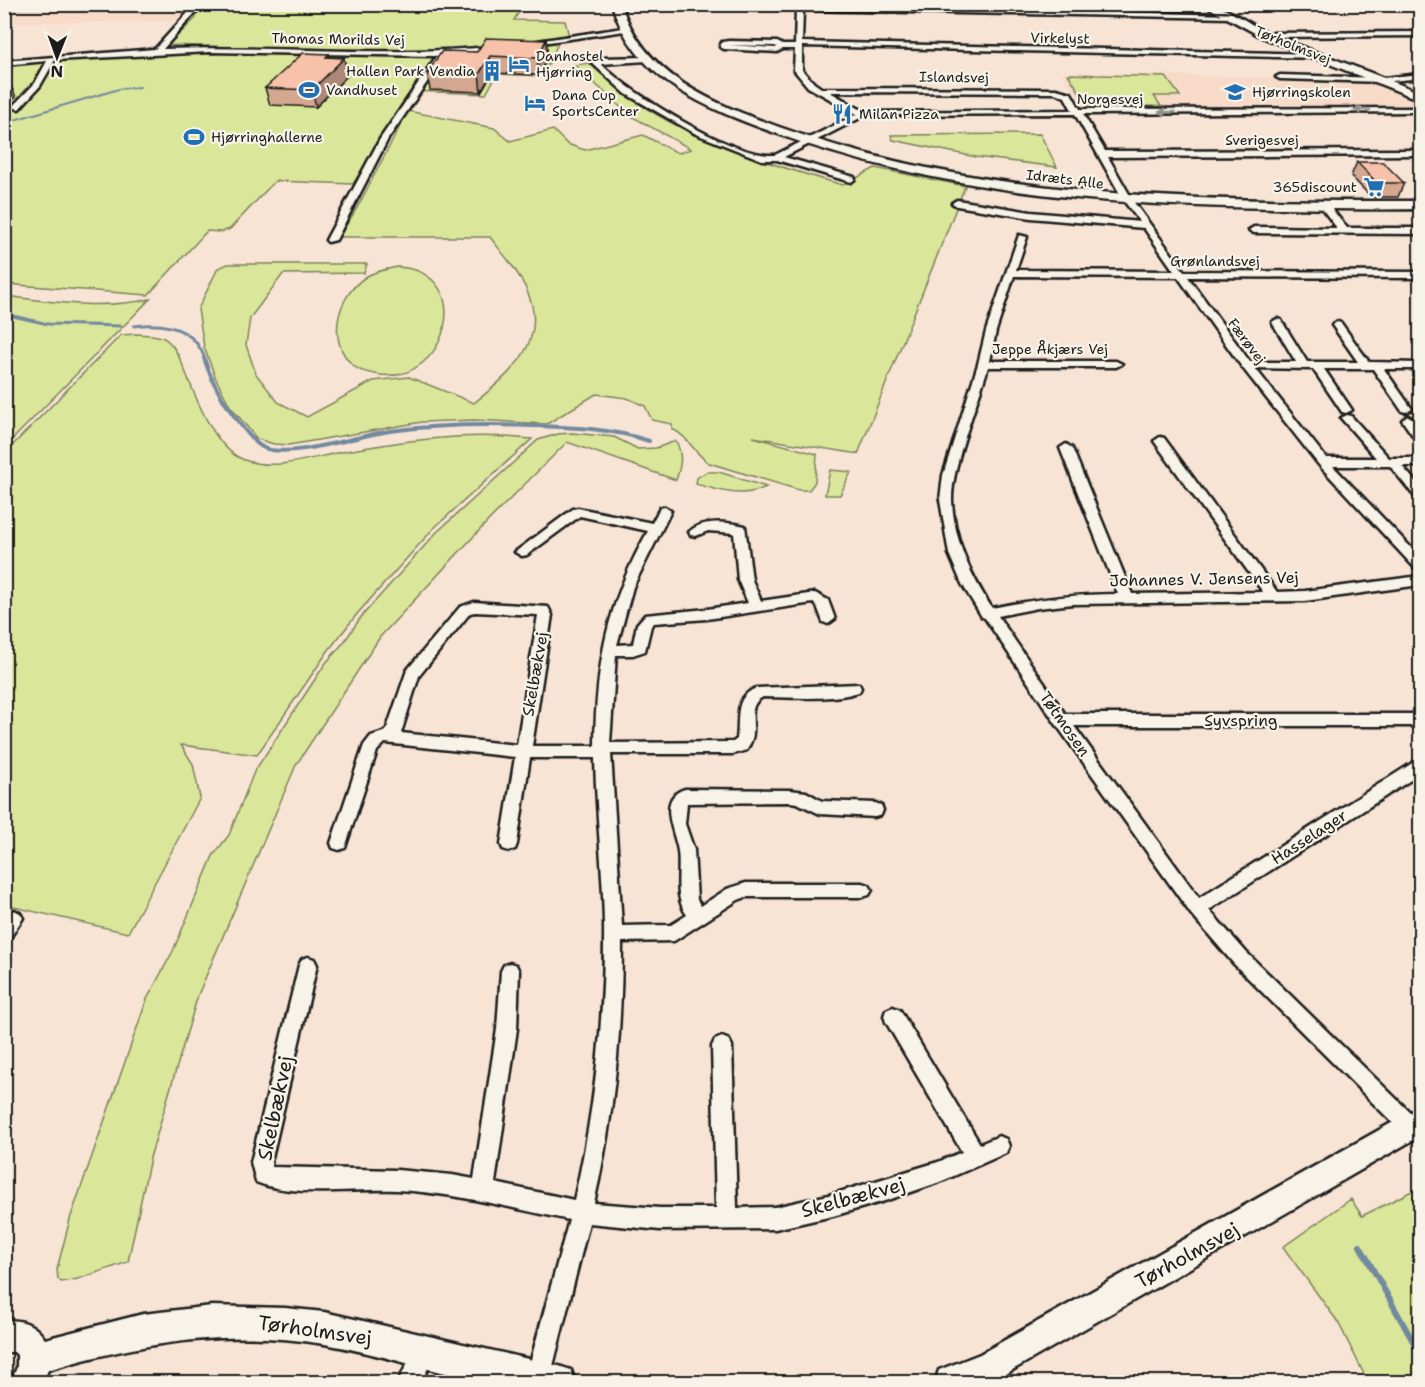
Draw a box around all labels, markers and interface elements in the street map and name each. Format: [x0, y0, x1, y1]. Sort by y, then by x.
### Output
street label: Tørholmsvej [1252, 22, 1334, 68]
north arrow [27, 27, 87, 87]
street label: Virkelyst [1030, 28, 1090, 48]
street label: Thomas Morilds Vej [271, 29, 405, 49]
place label: Danhostel Hjørring [536, 47, 604, 81]
hotel icon: Danhostel Hjørring [507, 52, 531, 76]
building icon: Hallen Park Vendia [480, 59, 504, 83]
text: N [50, 61, 63, 82]
place label: Hallen Park Vendia [346, 62, 475, 80]
street label: Islandsvej [919, 67, 989, 87]
sports icon: Vandhuset [297, 78, 321, 102]
school or university icon: Hjørringskolen [1223, 80, 1247, 104]
place label: Vandhuset [326, 81, 397, 99]
place label: Hjørringskolen [1252, 83, 1351, 101]
place label: Dana Cup SportsCenter [552, 86, 640, 120]
street label: Norgesvej [1077, 90, 1143, 108]
hotel icon: Dana Cup SportsCenter [523, 91, 547, 115]
restaurant icon: Milan Pizza [830, 102, 854, 126]
place label: Milan Pizza [859, 105, 939, 123]
one-way arrow [1353, 105, 1372, 115]
one-way arrow [1158, 107, 1177, 117]
sports icon: Hjørringhallerne [182, 125, 206, 149]
place label: Hjørringhallerne [211, 128, 323, 146]
street label: Sverigesvej [1225, 131, 1299, 149]
street label: Idræts Alle [1025, 165, 1105, 193]
supermarket icon: 365discount [1362, 175, 1386, 199]
place label: 365discount [1273, 178, 1357, 196]
street label: Grønlandsvej [1170, 252, 1260, 270]
street label: Færøvej [1224, 315, 1270, 367]
street label: Jeppe Åkjærs Vej [992, 340, 1108, 358]
street label: Johannes V. Jensens Vej [1109, 567, 1299, 591]
street label: Skelbækvej [517, 630, 553, 718]
street label: Tøtmosen [1035, 687, 1095, 761]
street label: Syvspring [1204, 710, 1278, 731]
street label: Hasselager [1267, 805, 1351, 869]
street label: Skelbækvej [251, 1053, 299, 1163]
street label: Skelbækvej [798, 1171, 908, 1223]
street label: Tørholmsvej [1131, 1216, 1243, 1294]
street label: Tørholmsvej [256, 1309, 374, 1351]

